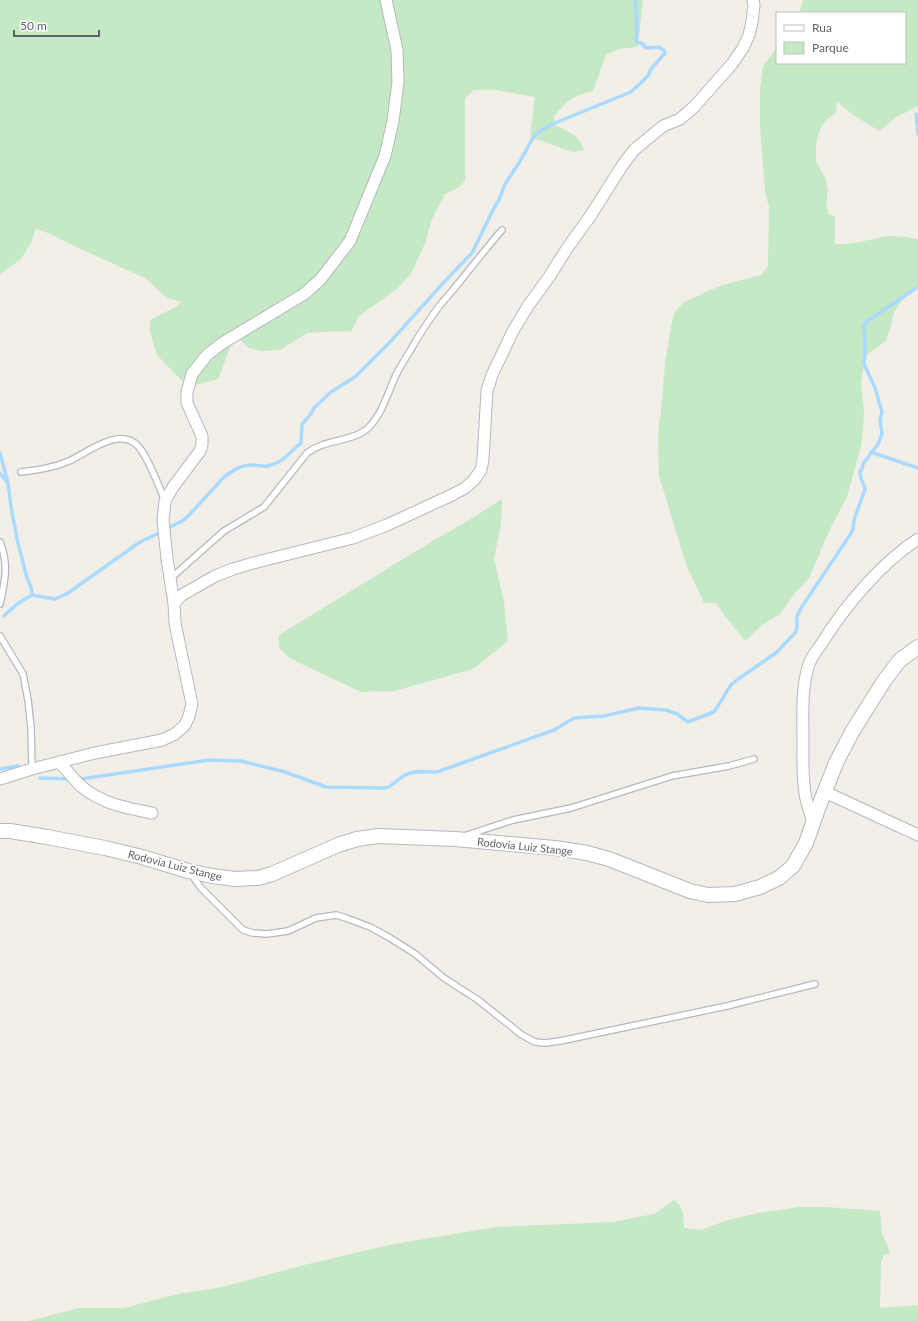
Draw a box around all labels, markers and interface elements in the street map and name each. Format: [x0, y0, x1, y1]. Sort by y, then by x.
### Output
scale bar [14, 12, 99, 38]
legend [776, 12, 906, 64]
text: 50 m [20, 18, 47, 33]
text: Rua [812, 20, 832, 35]
text: Parque [812, 40, 849, 55]
street label: Rodovia Luiz Stange [476, 835, 574, 858]
street label: Rodovia Luiz Stange [127, 847, 223, 883]

